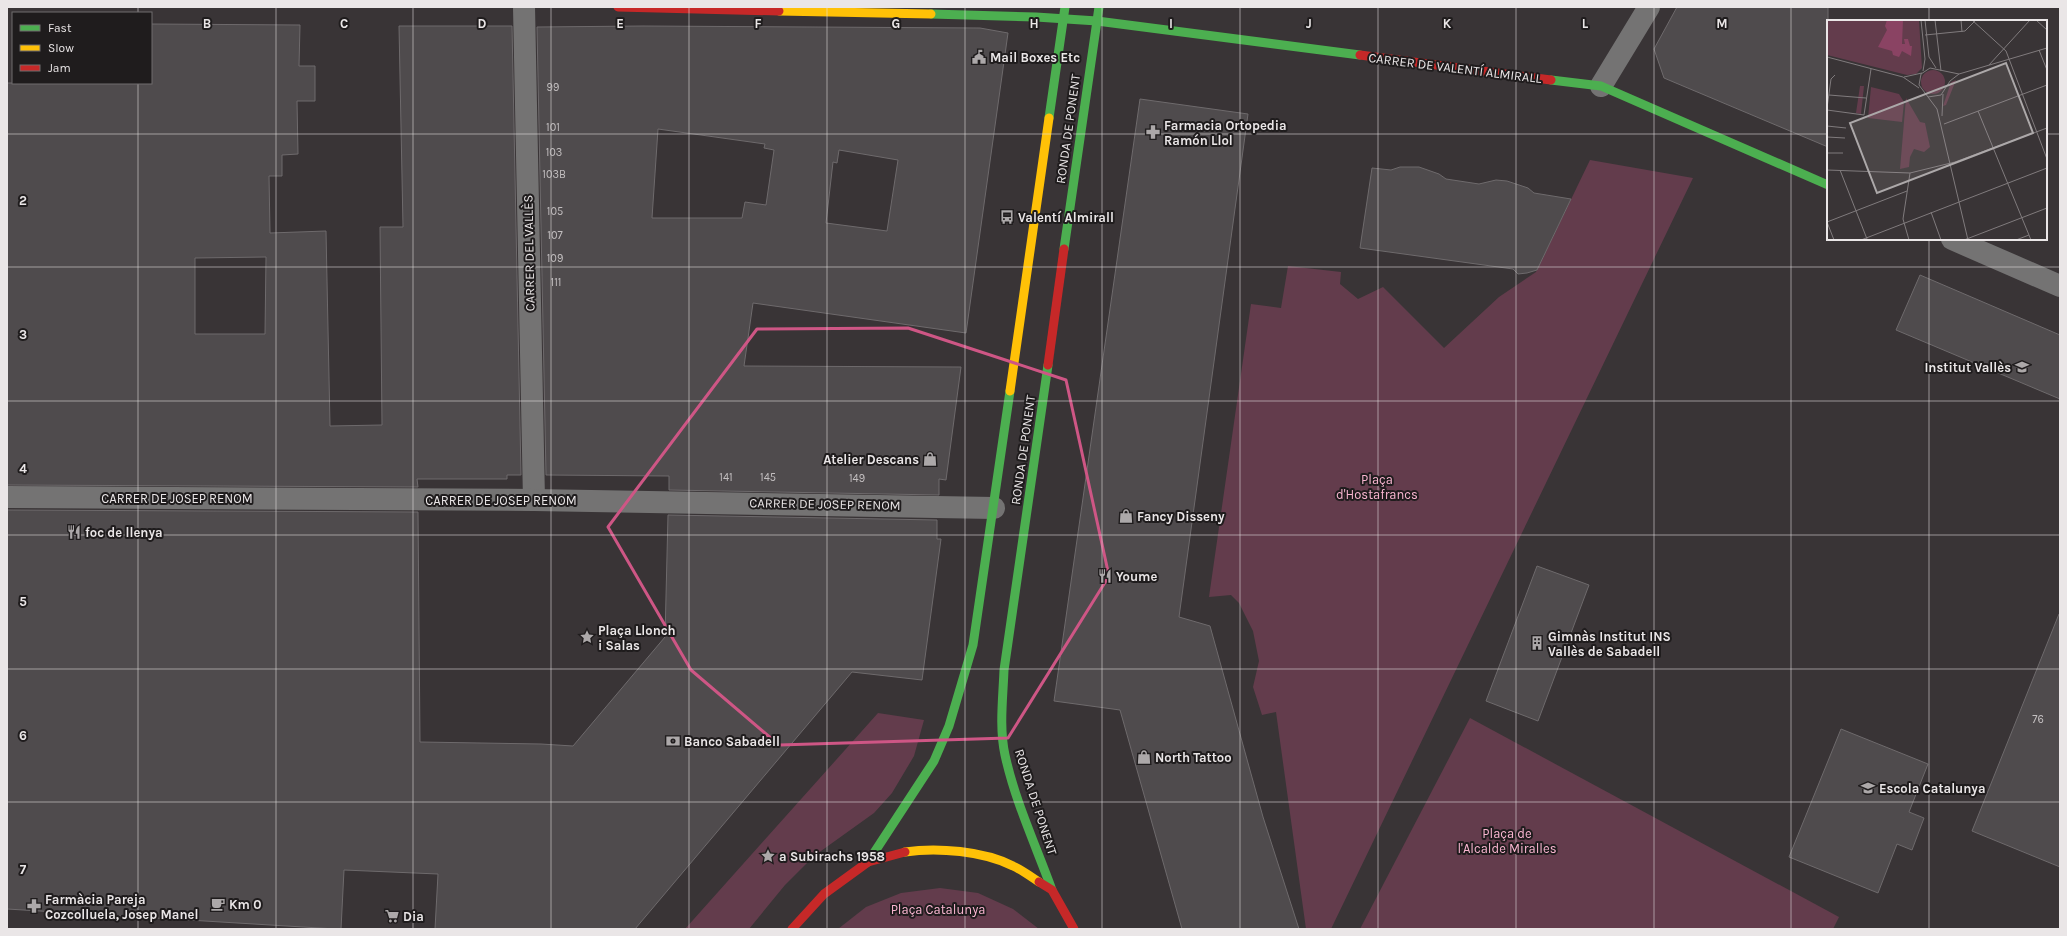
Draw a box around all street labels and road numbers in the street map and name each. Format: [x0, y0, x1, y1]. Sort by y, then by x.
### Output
street label: CARRER DE VALENTÍ ALMIRALL [1368, 48, 1543, 86]
street label: RONDA DE PONENT [1053, 73, 1083, 185]
street label: CARRER DEL VALLÈS [518, 195, 538, 311]
street label: RONDA DE PONENT [1008, 394, 1038, 506]
street label: CARRER DE JOSEP RENOM [101, 491, 253, 506]
street label: CARRER DE JOSEP RENOM [425, 493, 577, 508]
street label: CARRER DE JOSEP RENOM [749, 495, 901, 513]
street label: RONDA DE PONENT [1012, 747, 1060, 857]

